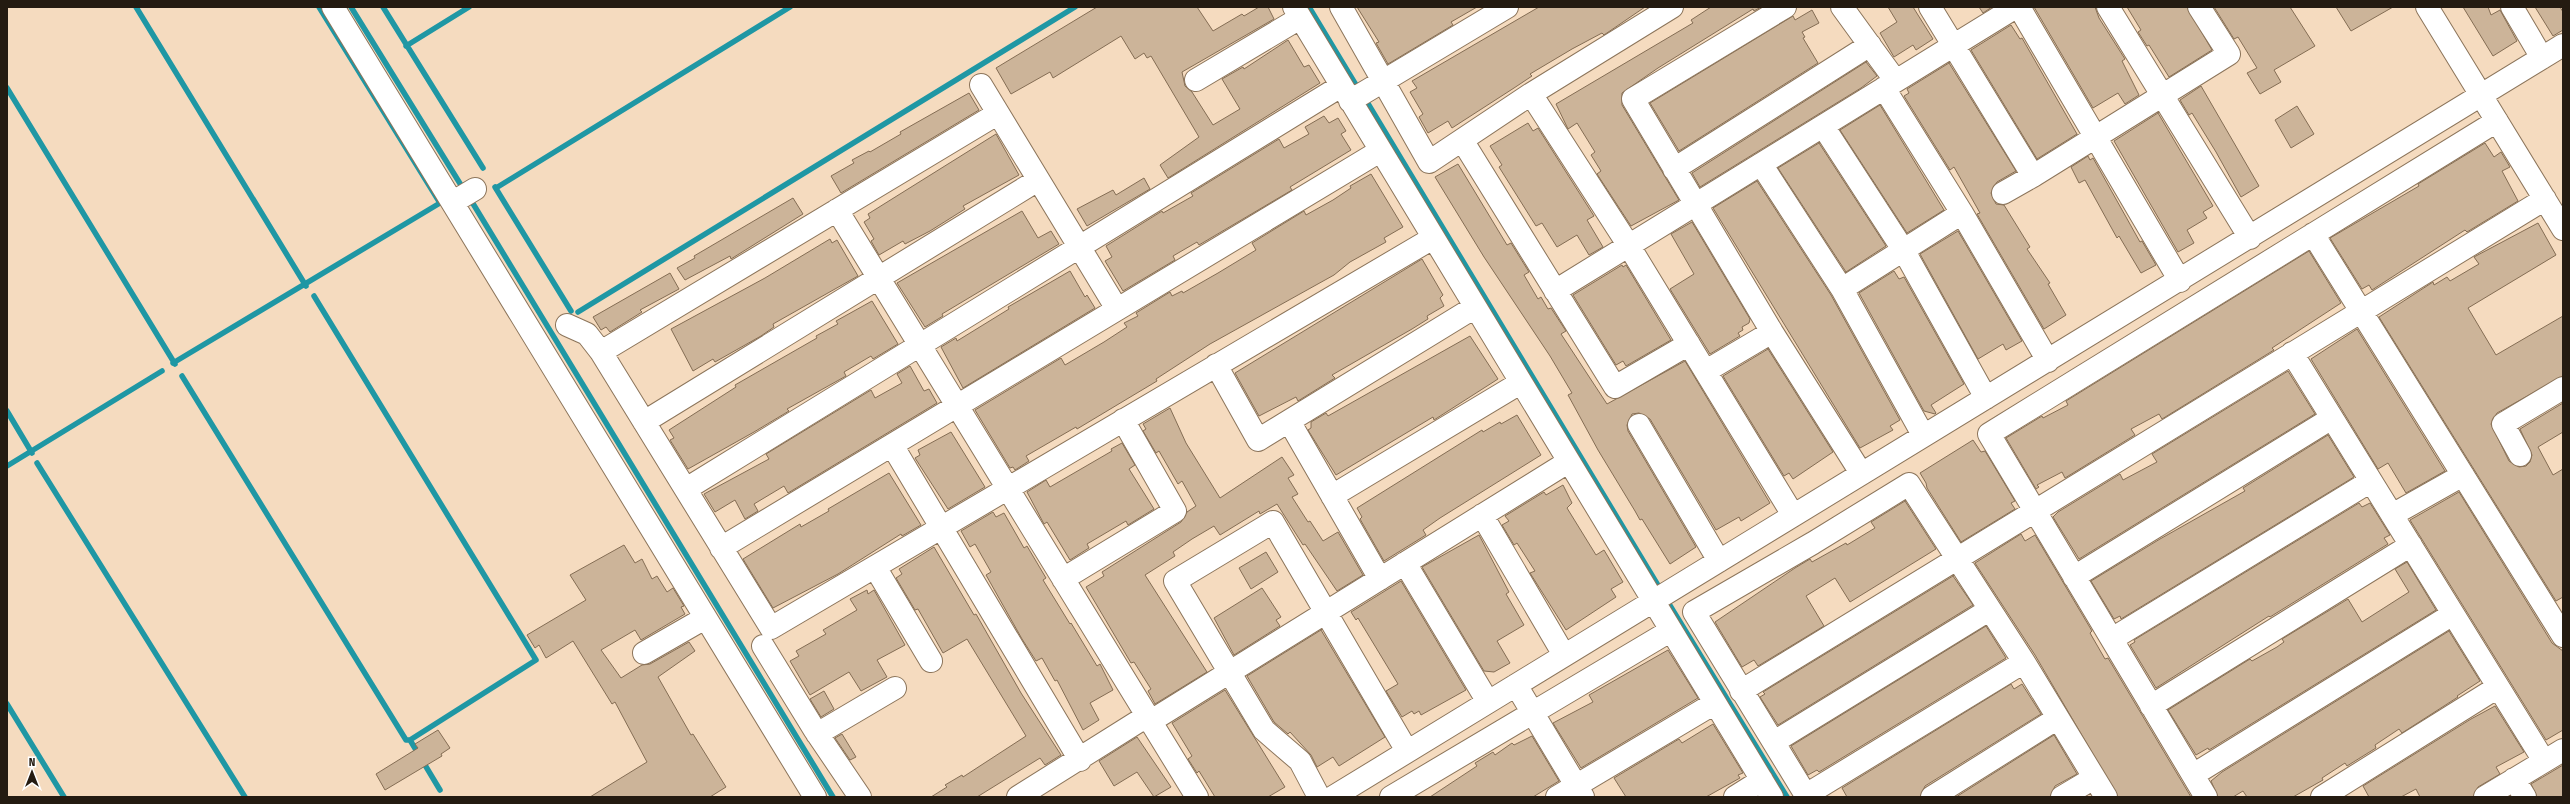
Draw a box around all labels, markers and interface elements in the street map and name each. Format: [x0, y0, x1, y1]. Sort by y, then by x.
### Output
north arrow [12, 752, 52, 792]
text: N [29, 756, 35, 769]

